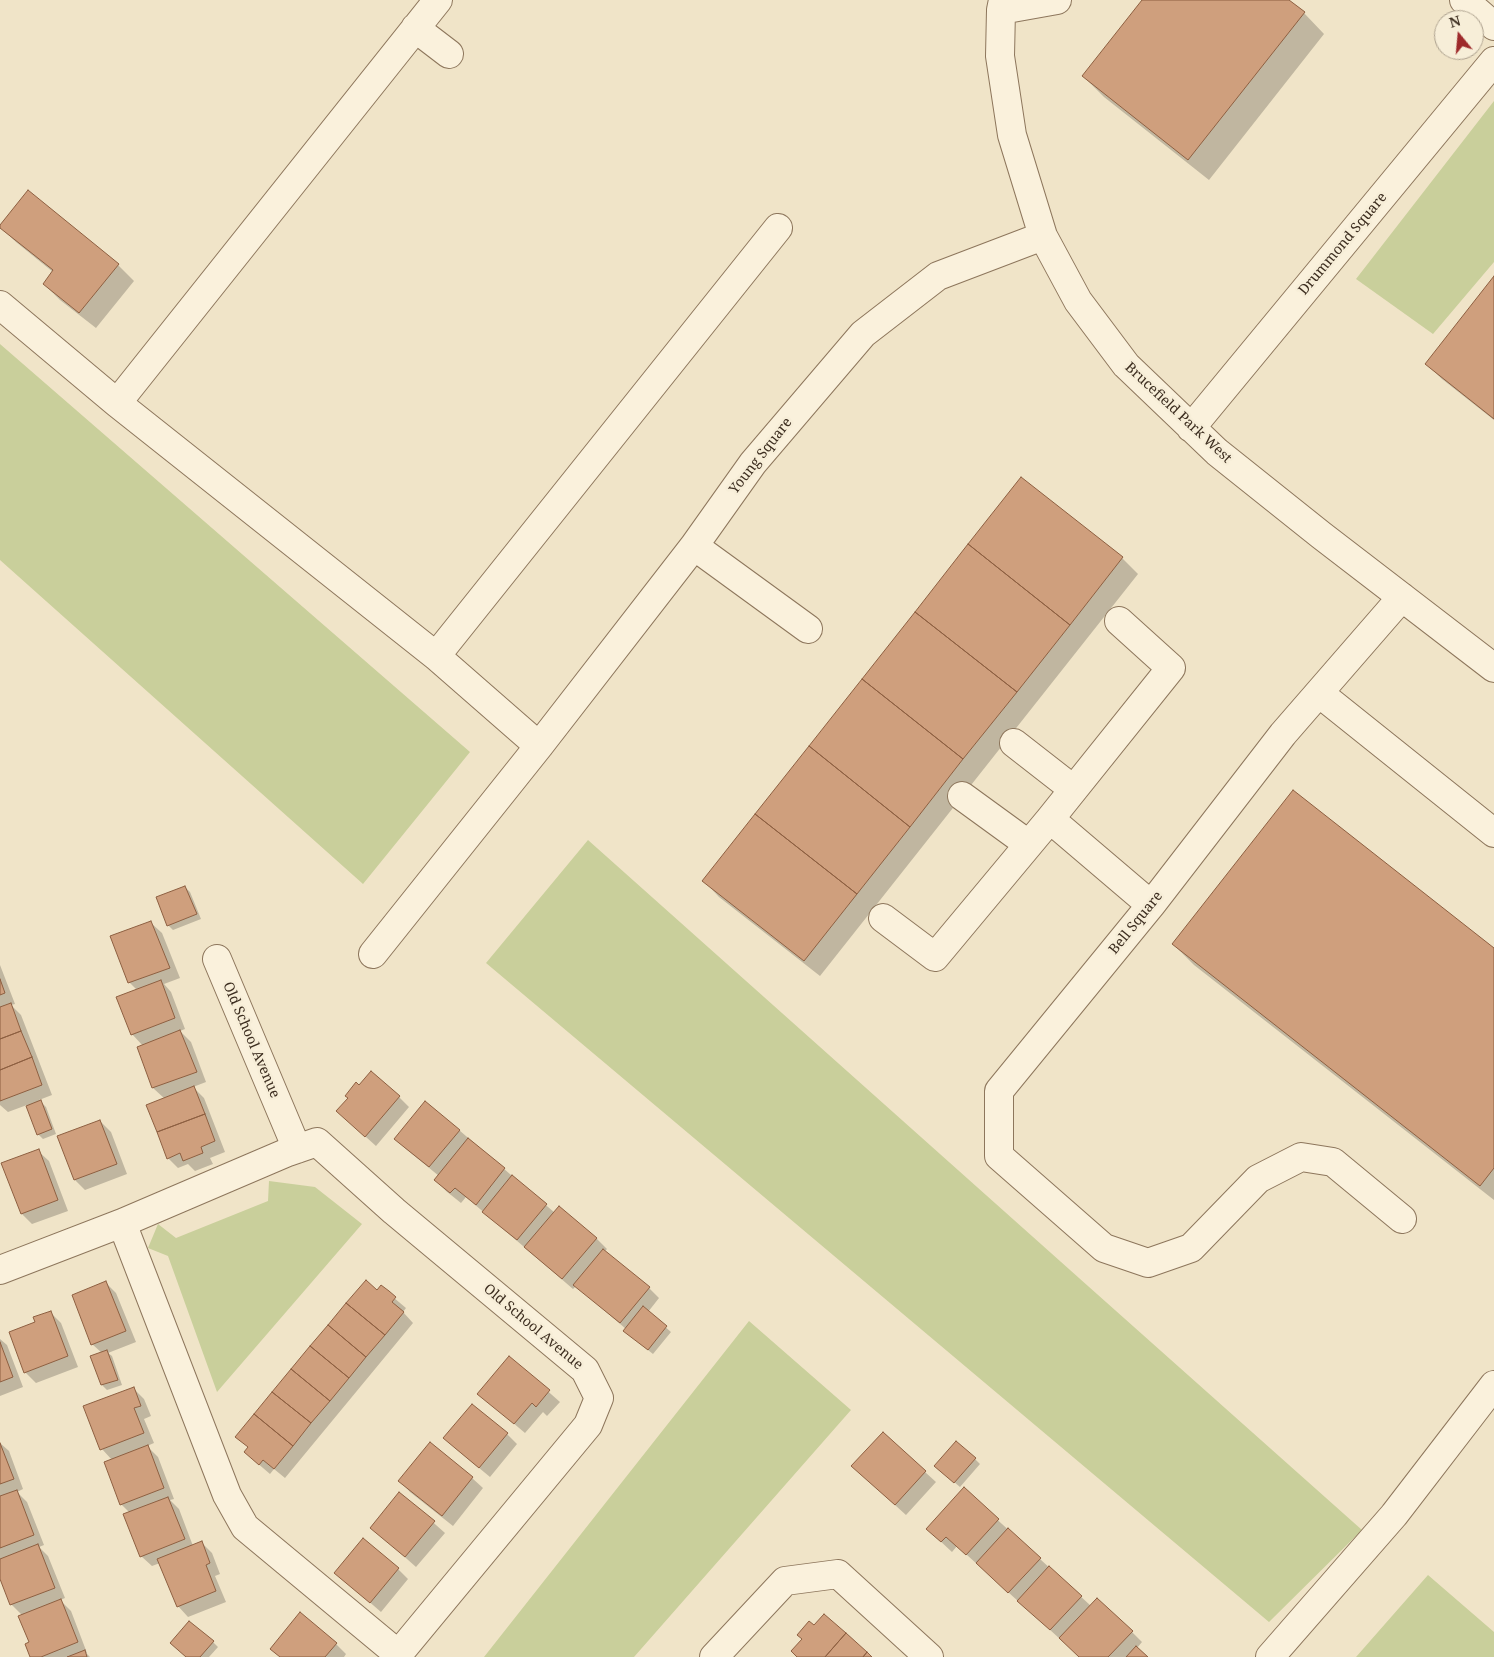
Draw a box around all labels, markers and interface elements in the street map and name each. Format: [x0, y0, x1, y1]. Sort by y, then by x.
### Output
north arrow [1434, 10, 1484, 60]
text: N [1447, 10, 1463, 32]
street label: Drummond Square [1295, 189, 1391, 299]
street label: Brucefield Park West [1121, 359, 1235, 467]
street label: Young Square [726, 415, 796, 497]
street label: Bell Square [1106, 888, 1166, 958]
street label: Old School Avenue [219, 979, 283, 1101]
street label: Old School Avenue [480, 1281, 586, 1373]

